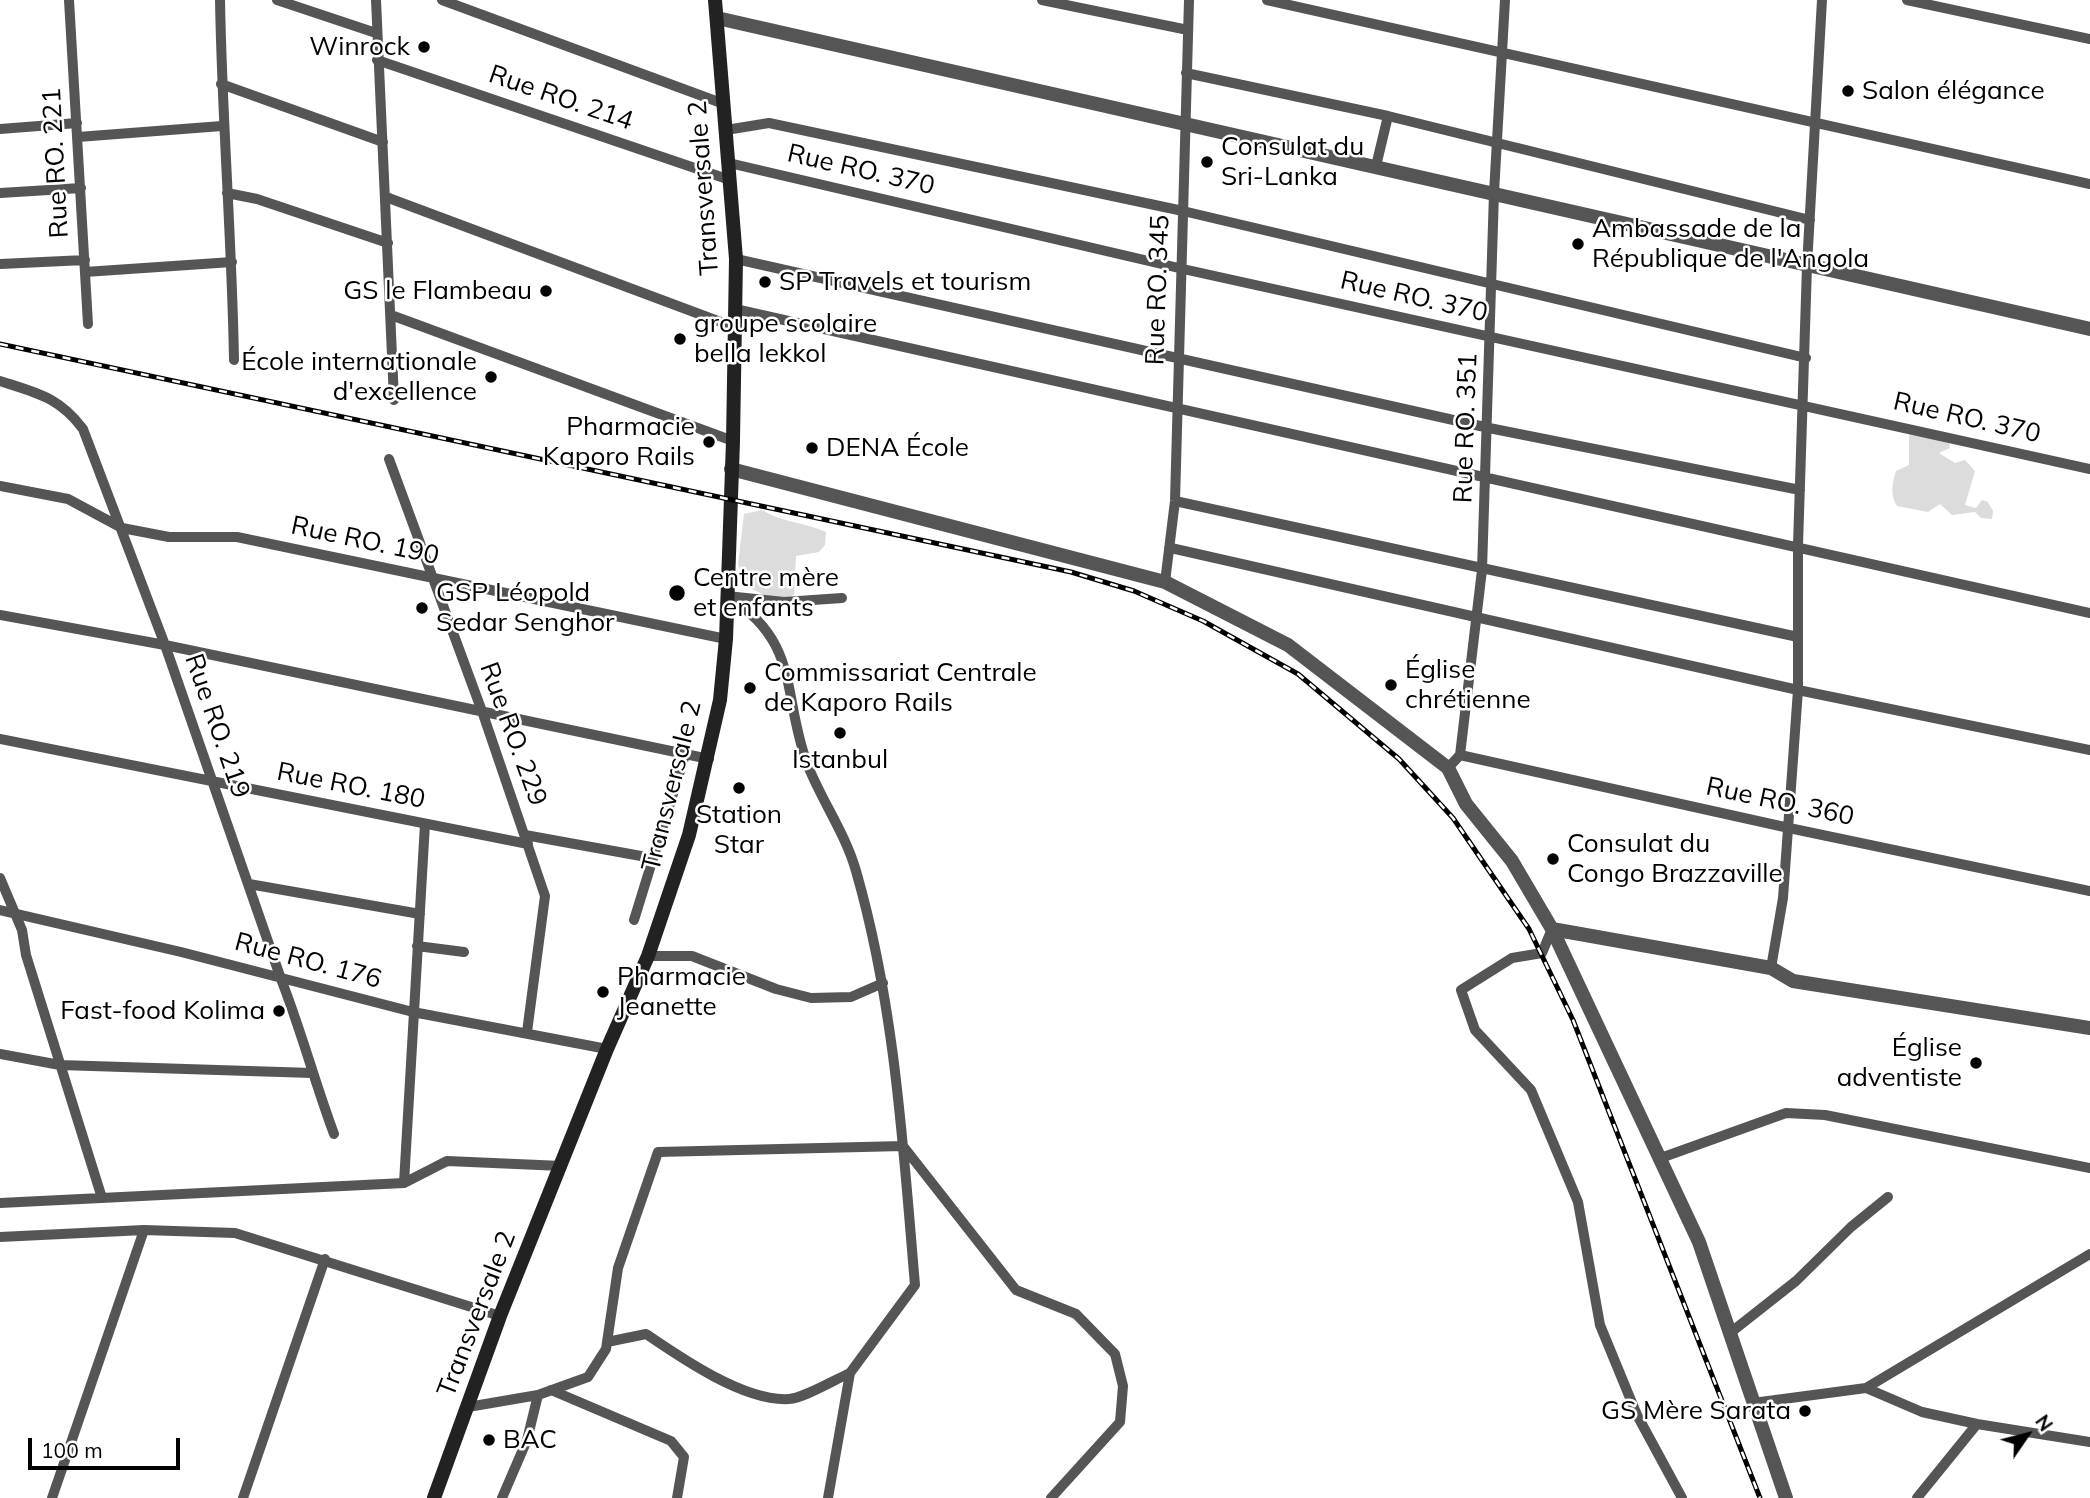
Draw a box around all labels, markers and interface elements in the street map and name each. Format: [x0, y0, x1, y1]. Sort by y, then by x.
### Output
place label: Winrock [309, 31, 410, 63]
marker: Winrock [416, 39, 432, 55]
street label: Rue RO. 214 [485, 59, 637, 137]
place label: Salon élégance [1862, 75, 2045, 107]
marker: Salon élégance [1840, 83, 1856, 99]
street label: Rue RO. 221 [36, 87, 76, 239]
street label: Transversale 2 [682, 100, 726, 276]
place label: Consulat du Sri-Lanka [1221, 131, 1364, 192]
street label: Rue RO. 370 [784, 138, 938, 202]
marker: Consulat du Sri-Lanka [1199, 154, 1215, 170]
place label: Ambassade de la République de l'Angola [1592, 213, 1869, 274]
street label: Rue RO. 345 [1140, 214, 1176, 366]
marker: Ambassade de la République de l'Angola [1570, 236, 1586, 252]
street label: Rue RO. 370 [1337, 265, 1491, 329]
place label: SP Travels et tourism [779, 266, 1031, 298]
marker: SP Travels et tourism [757, 274, 773, 290]
place label: GS le Flambeau [343, 275, 532, 307]
marker: GS le Flambeau [538, 283, 554, 299]
place label: groupe scolaire bella lekkol [694, 308, 877, 370]
marker: groupe scolaire bella lekkol [672, 331, 688, 347]
place label: École internationale d'excellence [241, 346, 477, 408]
street label: Rue RO. 351 [1448, 352, 1484, 504]
marker: École internationale d'excellence [483, 369, 499, 385]
street label: Rue RO. 370 [1890, 386, 2044, 450]
place label: Pharmacie Kaporo Rails [543, 411, 695, 472]
place label: DENA École [826, 432, 969, 464]
marker: Pharmacie Kaporo Rails [701, 434, 717, 450]
marker: DENA École [804, 440, 820, 456]
street label: Rue RO. 190 [288, 510, 442, 572]
place label: Centre mère et enfants [693, 562, 839, 624]
place label: GSP Léopold Sedar Senghor [436, 577, 615, 638]
marker: Centre mère et enfants [667, 583, 687, 603]
marker: GSP Léopold Sedar Senghor [414, 600, 430, 616]
street label: Rue RO. 219 [178, 650, 256, 802]
place label: Église chrétienne [1405, 654, 1531, 716]
place label: Commissariat Centrale de Kaporo Rails [764, 657, 1037, 718]
street label: Rue RO. 229 [473, 658, 553, 810]
marker: Église chrétienne [1383, 677, 1399, 693]
marker: Commissariat Centrale de Kaporo Rails [742, 680, 758, 696]
street label: Transversale 2 [636, 697, 708, 875]
marker: Istanbul [832, 725, 848, 741]
place label: Istanbul [792, 744, 888, 776]
street label: Rue RO. 180 [274, 756, 428, 816]
street label: Rue RO. 360 [1703, 771, 1857, 833]
marker: Station Star [731, 780, 747, 796]
place label: Station Star [696, 799, 782, 860]
place label: Consulat du Congo Brazzaville [1567, 828, 1783, 890]
marker: Consulat du Congo Brazzaville [1545, 851, 1561, 867]
street label: Rue RO. 176 [231, 926, 385, 996]
place label: Pharmacie Jeanette [617, 961, 746, 1023]
marker: Pharmacie Jeanette [595, 984, 611, 1000]
place label: Fast-food Kolima [60, 995, 265, 1027]
marker: Fast-food Kolima [271, 1003, 287, 1019]
place label: Église adventiste [1837, 1032, 1962, 1094]
marker: Église adventiste [1968, 1055, 1984, 1071]
street label: Transversale 2 [431, 1227, 523, 1401]
place label: GS Mère Sarata [1601, 1395, 1791, 1427]
north arrow [1992, 1400, 2062, 1470]
marker: GS Mère Sarata [1797, 1403, 1813, 1419]
text: N [2030, 1410, 2058, 1436]
scale bar [32, 1424, 184, 1468]
place label: BAC [503, 1424, 557, 1456]
marker: BAC [481, 1432, 497, 1448]
text: 100 m [41, 1437, 103, 1463]

